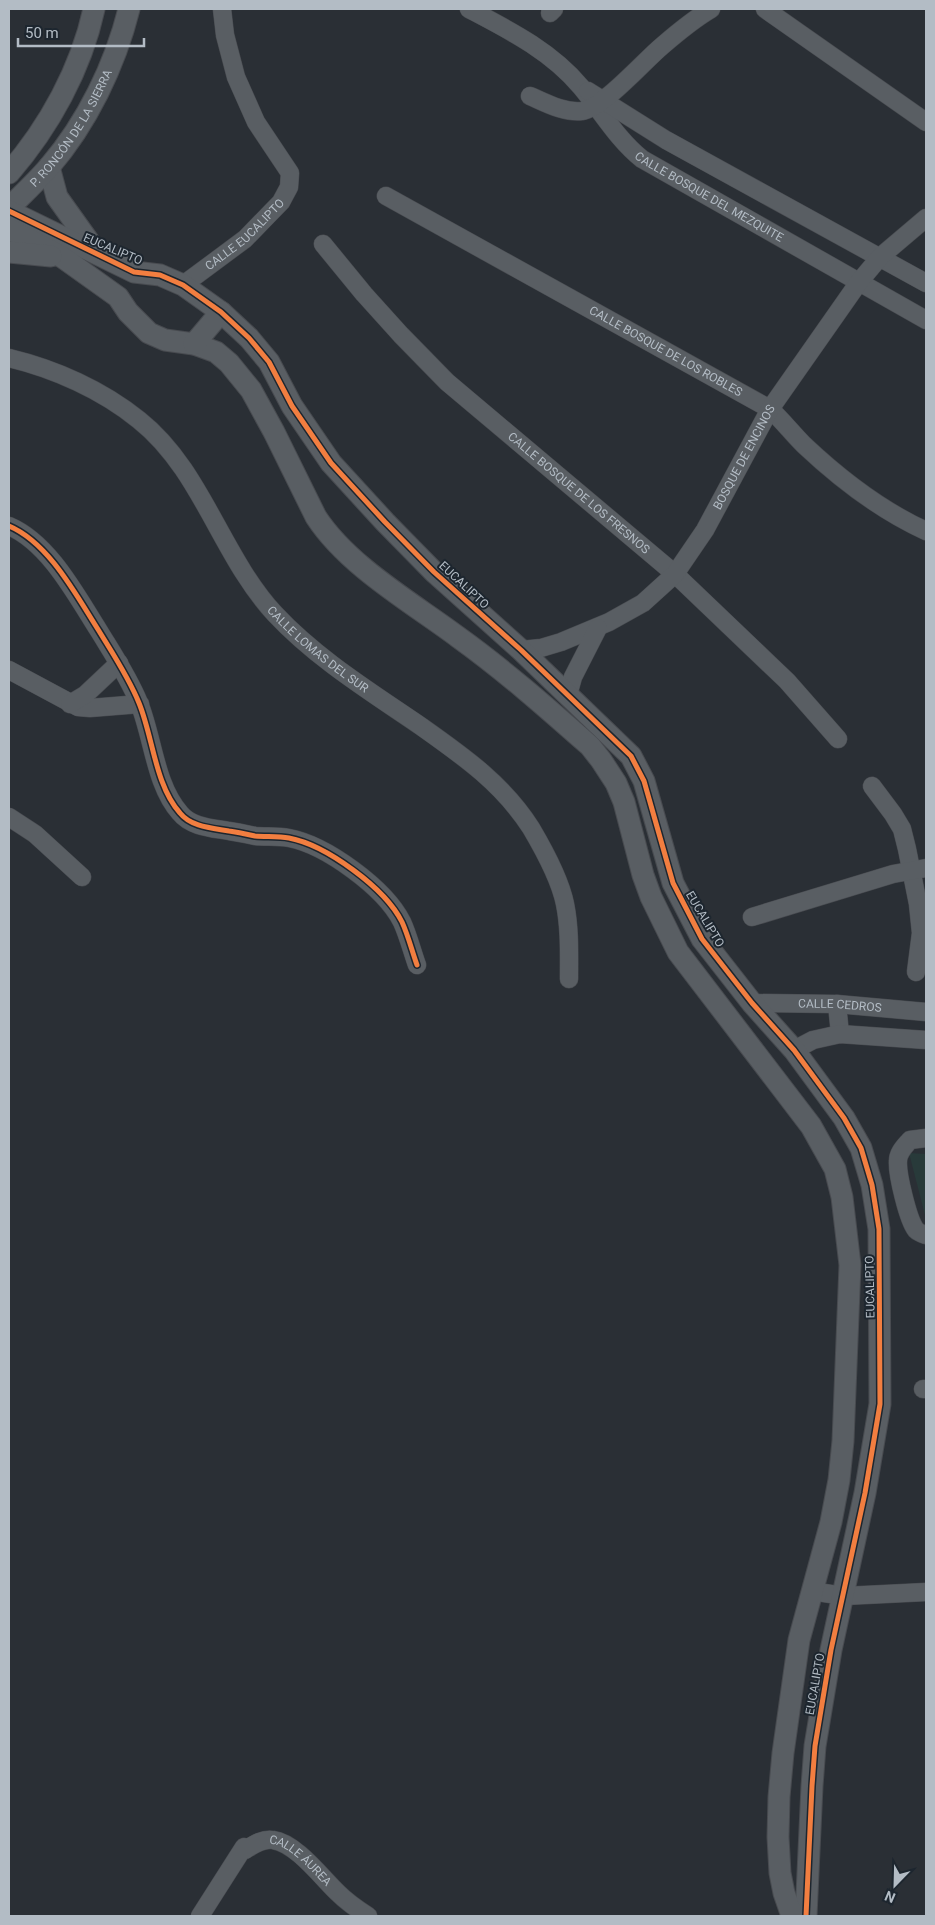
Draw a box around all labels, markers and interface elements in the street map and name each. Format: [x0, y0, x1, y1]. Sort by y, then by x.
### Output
scale bar [18, 15, 144, 47]
text: 50 m [25, 24, 59, 42]
street label: P. RONCÓN DE LA SIERRA [27, 67, 115, 190]
street label: CALLE BOSQUE DEL MEZQUITE [632, 149, 786, 245]
street label: CALLE EUCALIPTO [202, 196, 287, 273]
street label: EUCALIPTO [81, 230, 145, 268]
street label: CALLE BOSQUE DE LOS ROBLES [587, 303, 745, 399]
street label: BOSQUE DE ENCINOS [710, 402, 778, 512]
street label: CALLE BOSQUE DE LOS FRESNOS [505, 429, 653, 557]
street label: EUCALIPTO [436, 558, 492, 612]
street label: CALLE LOMAS DEL SUR [264, 603, 372, 696]
street label: EUCALIPTO [683, 888, 727, 950]
street label: CALLE CEDROS [798, 997, 882, 1015]
street label: EUCALIPTO [862, 1255, 878, 1319]
street label: EUCALIPTO [803, 1652, 827, 1716]
street label: CALLE ÁUREA [269, 1833, 335, 1889]
north arrow [870, 1860, 920, 1910]
text: N [882, 1888, 898, 1906]

